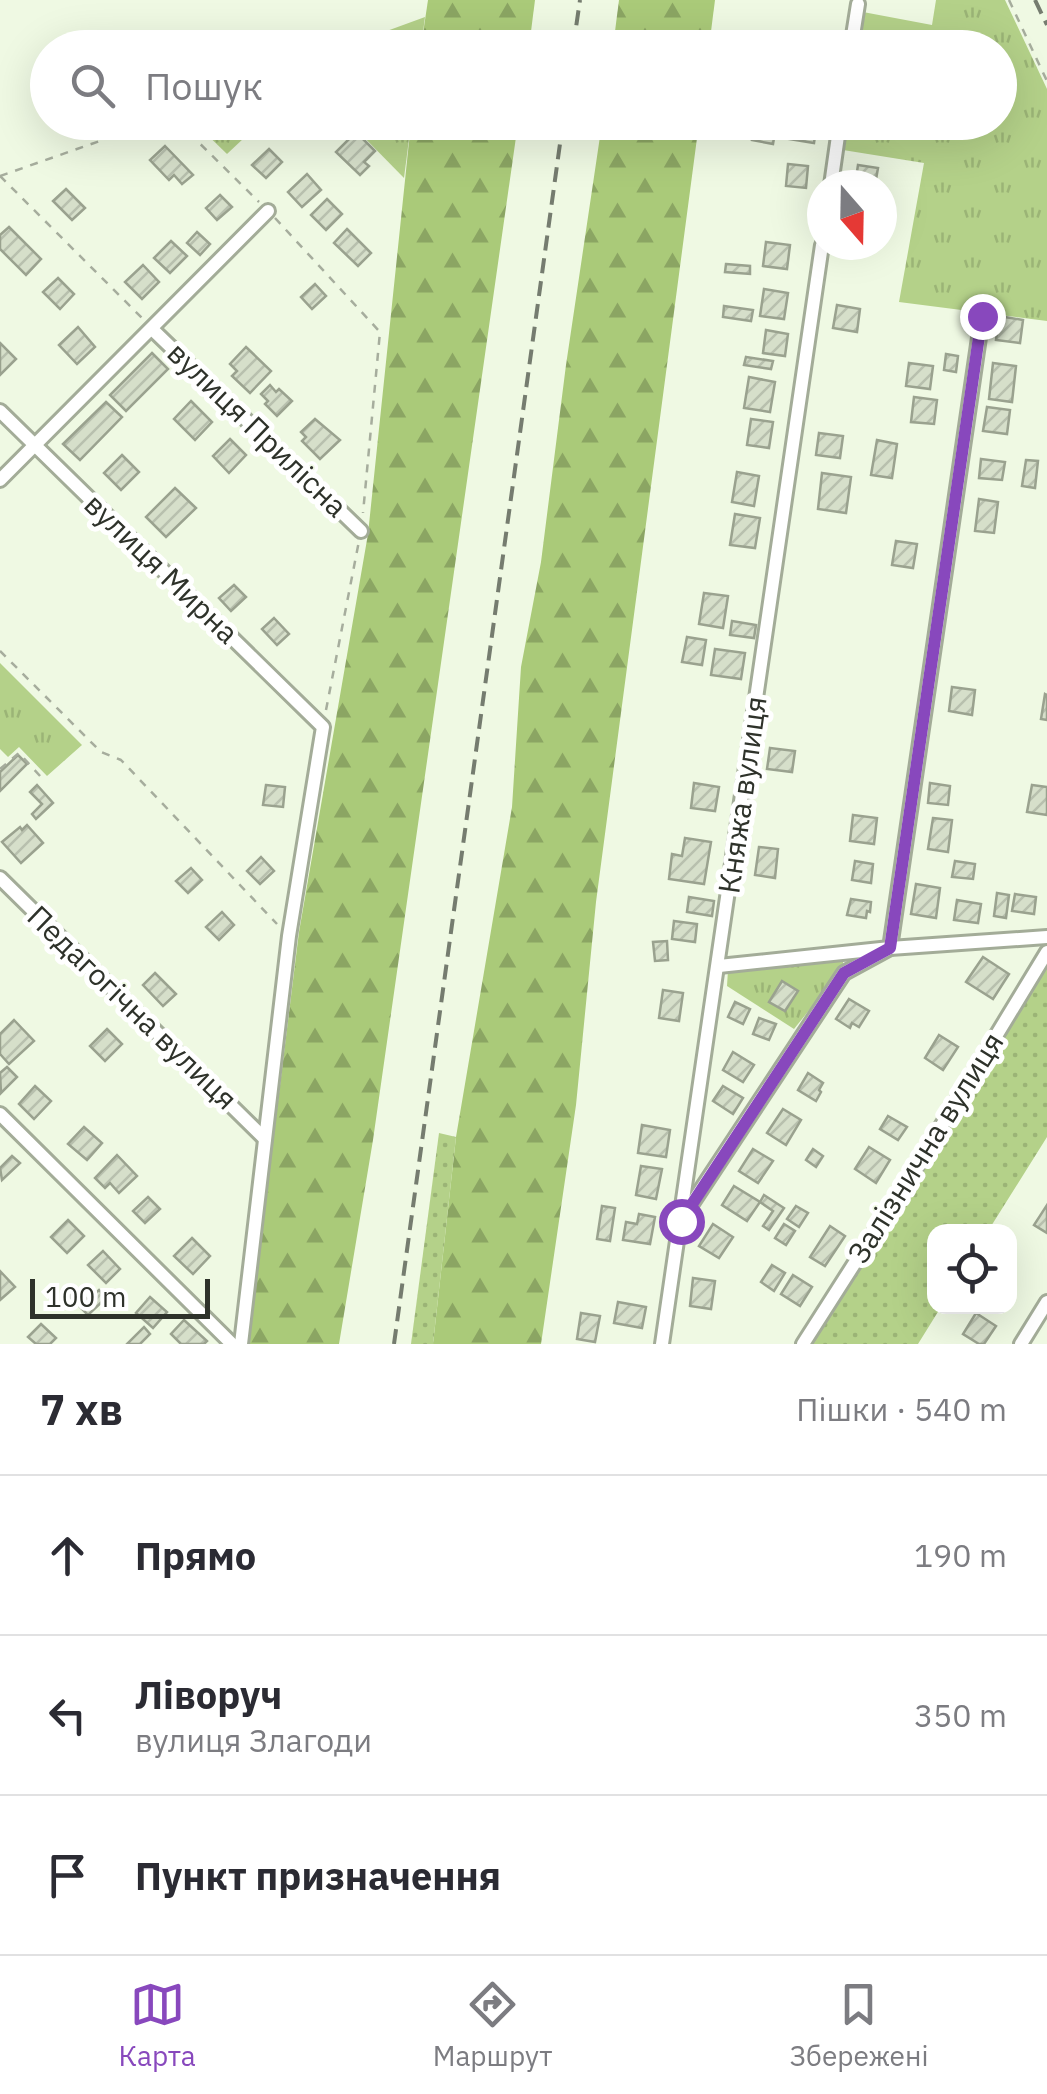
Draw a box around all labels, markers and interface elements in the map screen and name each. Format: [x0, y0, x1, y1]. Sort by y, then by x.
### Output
search box [30, 30, 1017, 140]
icon: search [65, 58, 120, 113]
text: Пошук [145, 61, 263, 110]
north arrow [807, 170, 897, 260]
route end [960, 294, 1006, 340]
street label: вулиця Прилісна [160, 333, 356, 525]
street label: вулиця Мирна [77, 485, 247, 651]
street label: Княжа вулиця [708, 694, 775, 896]
street label: Педагогічна вулиця [20, 896, 246, 1117]
street label: Залізнична вулиця [838, 1024, 1012, 1270]
route start [659, 1199, 705, 1245]
map controls [927, 1224, 1017, 1314]
button: locate [927, 1224, 1017, 1314]
scale bar [30, 1274, 210, 1318]
text: 100 m [45, 1278, 126, 1315]
text: 7 хв [40, 1382, 123, 1437]
text: Пішки · 540 m [796, 1388, 1007, 1430]
icon: ahead [40, 1528, 95, 1583]
text: Прямо [135, 1531, 256, 1580]
text: 190 m [914, 1534, 1007, 1576]
text: Ліворуч [135, 1670, 282, 1719]
icon: left [40, 1688, 95, 1743]
text: 350 m [914, 1694, 1007, 1736]
text: вулиця Злагоди [135, 1719, 372, 1761]
icon: arrive [40, 1848, 95, 1903]
text: Пункт призначення [135, 1851, 501, 1900]
tab: Карта [119, 1977, 196, 2074]
tab: Маршрут [433, 1977, 552, 2074]
tab: Збережені [790, 1977, 928, 2074]

